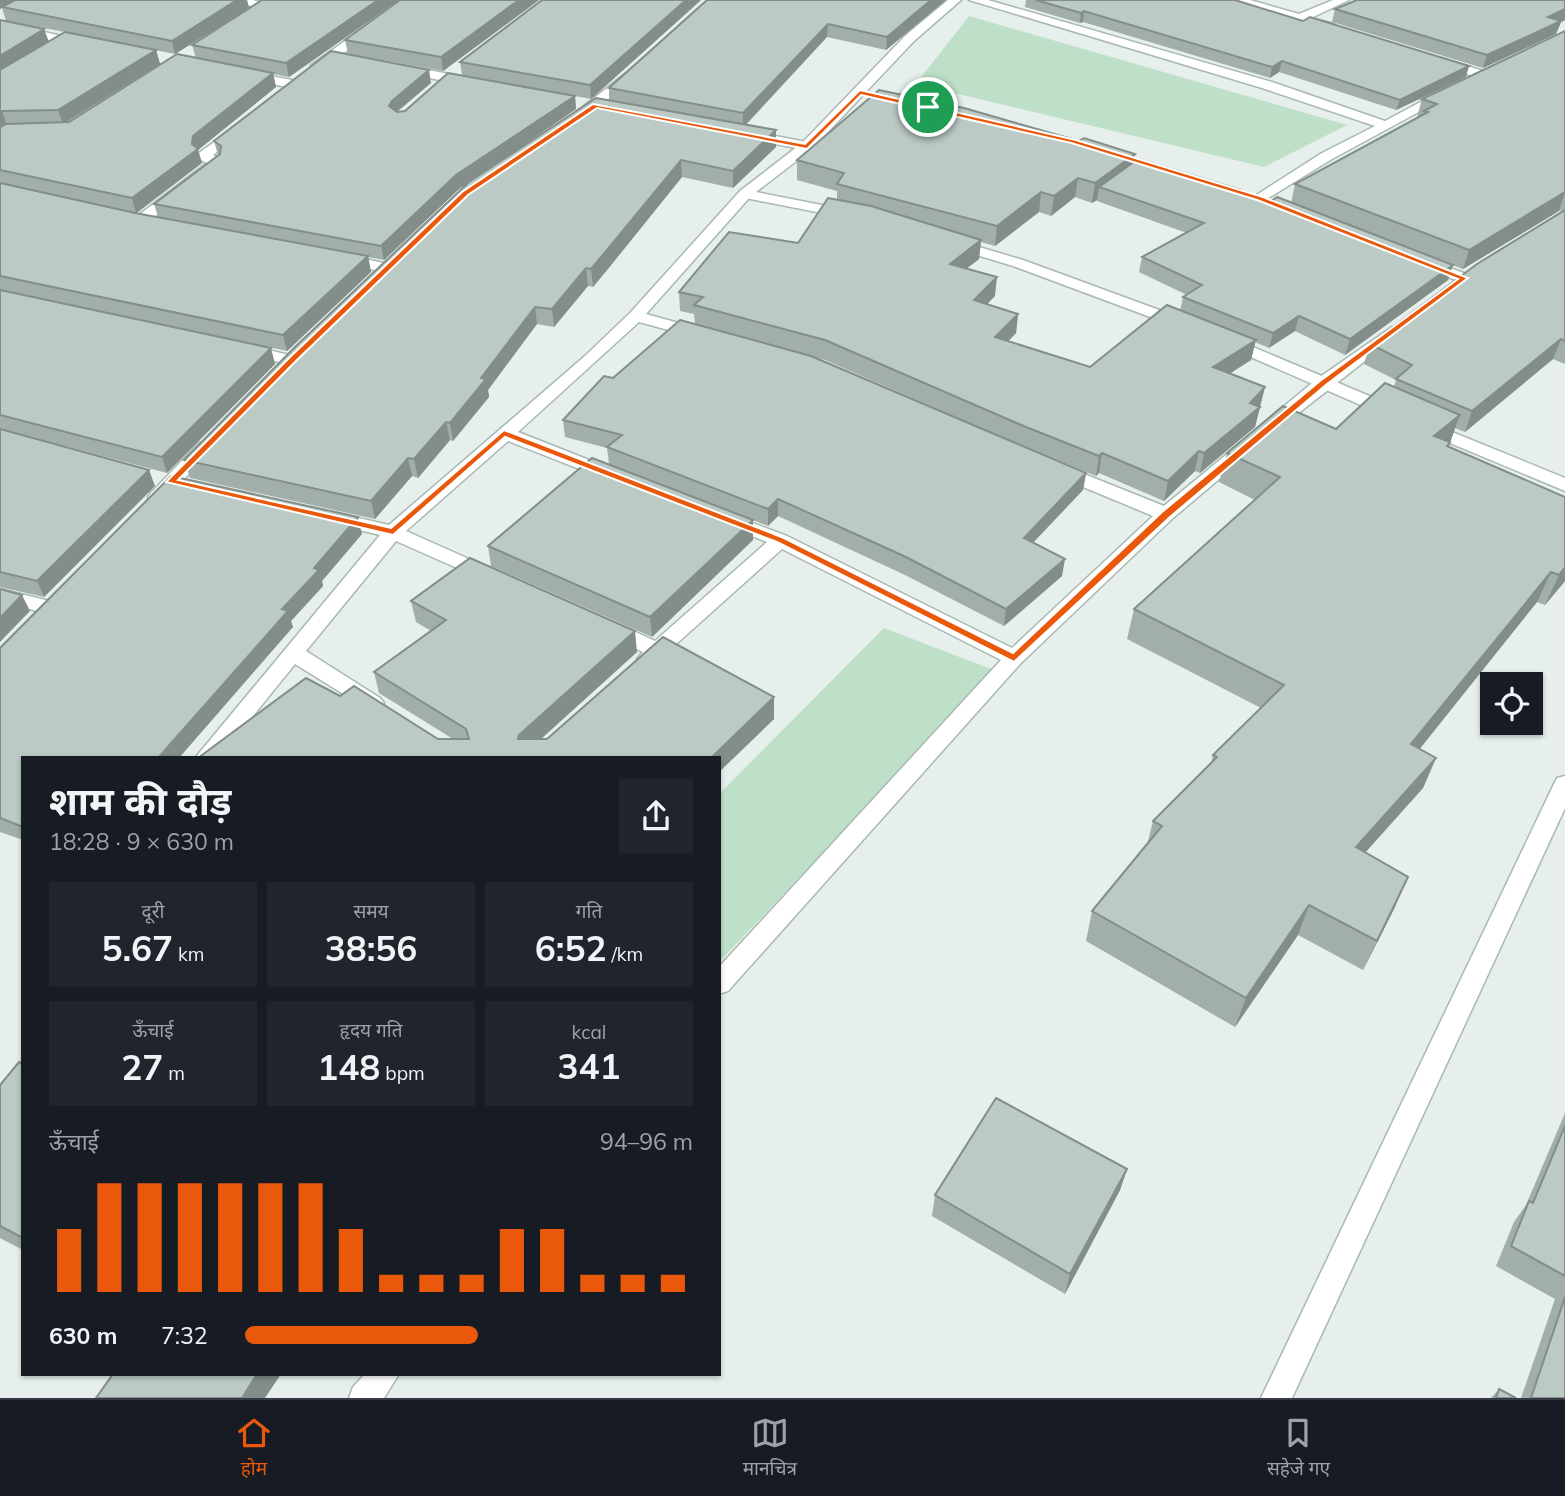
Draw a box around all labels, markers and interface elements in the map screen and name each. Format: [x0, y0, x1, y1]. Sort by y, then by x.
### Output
pin [898, 77, 958, 137]
icon: arrive [909, 88, 947, 126]
map controls [1480, 672, 1543, 735]
button: locate [1480, 672, 1543, 735]
text: शाम की दौड़ [49, 777, 232, 825]
button: share [619, 779, 693, 853]
text: 18:28 · 9 × 630 m [49, 827, 234, 856]
text: दूरी [142, 899, 164, 923]
text: समय [353, 899, 389, 923]
text: गति [576, 899, 602, 923]
text: 5.67 [101, 926, 173, 970]
text: 38:56 [325, 926, 417, 970]
text: 6:52 [535, 926, 606, 970]
text: km [173, 942, 205, 966]
text: /km [606, 942, 643, 966]
text: ऊँचाई [132, 1018, 174, 1042]
text: हृदय गति [340, 1018, 402, 1042]
text: kcal [572, 1020, 606, 1044]
text: 341 [557, 1044, 621, 1088]
text: 27 [121, 1045, 163, 1089]
text: 148 [317, 1045, 380, 1089]
text: m [163, 1061, 185, 1085]
text: bpm [380, 1061, 425, 1085]
text: ऊँचाई [49, 1127, 99, 1156]
text: 94–96 m [600, 1127, 693, 1156]
text: 630 m [49, 1321, 117, 1350]
text: 7:32 [161, 1321, 208, 1350]
tab: होम [235, 1414, 273, 1483]
tab: मानचित्र [743, 1414, 797, 1483]
tab: सहेजे गए [1267, 1414, 1330, 1483]

